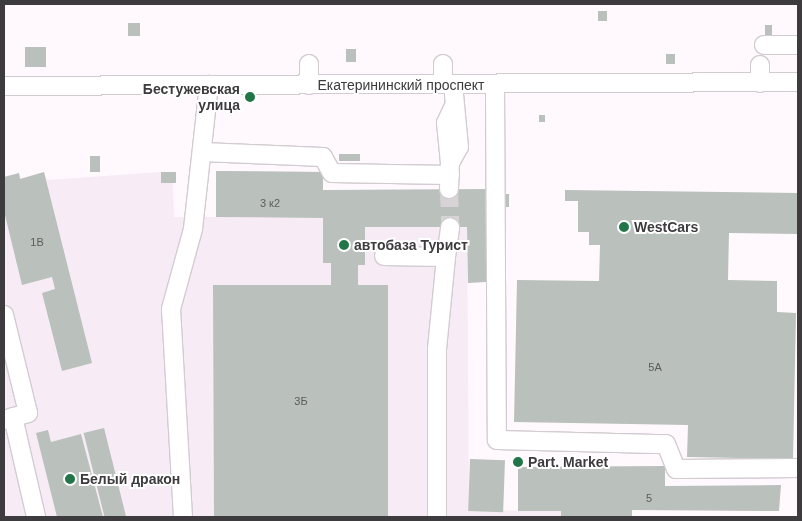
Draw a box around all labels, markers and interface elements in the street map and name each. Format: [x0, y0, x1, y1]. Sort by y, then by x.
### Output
street label: Екатерининский проспект [317, 77, 485, 93]
place label: Бестужевская улица [143, 81, 240, 114]
marker: Бестужевская улица [244, 91, 256, 103]
house number: 3 к2 [260, 196, 280, 210]
place label: WestCars [634, 219, 698, 235]
marker: WestCars [618, 221, 630, 233]
house number: 1В [30, 235, 44, 249]
place label: автобаза Турист [354, 237, 468, 253]
marker: автобаза Турист [338, 239, 350, 251]
house number: 5А [648, 360, 662, 374]
house number: 3Б [294, 394, 308, 408]
place label: Part. Market [528, 454, 608, 470]
marker: Part. Market [512, 456, 524, 468]
place label: Белый дракон [80, 471, 180, 487]
marker: Белый дракон [64, 473, 76, 485]
house number: 5 [646, 491, 652, 505]

